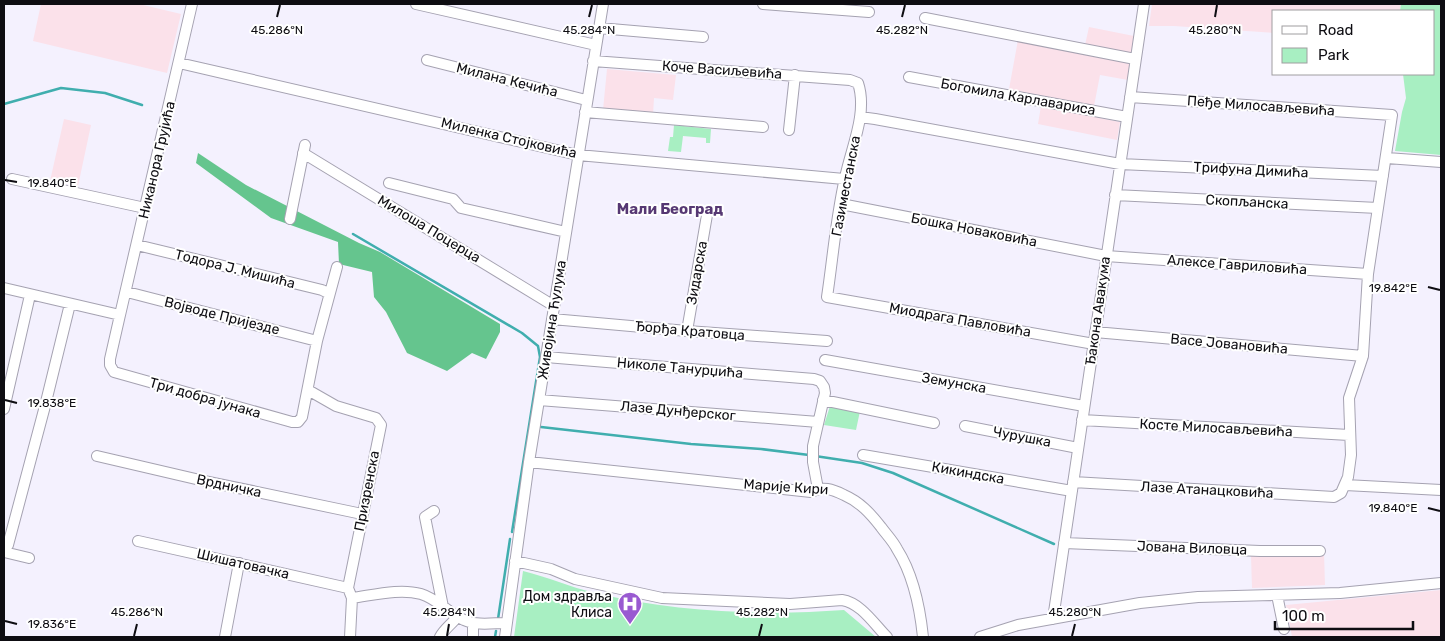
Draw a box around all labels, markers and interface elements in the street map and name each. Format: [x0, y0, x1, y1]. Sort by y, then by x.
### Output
legend [1272, 10, 1435, 75]
text: Road [1318, 21, 1354, 39]
text: 45.286°N [251, 23, 303, 37]
text: 45.284°N [563, 23, 615, 37]
text: 45.282°N [876, 23, 928, 37]
text: 45.280°N [1189, 23, 1241, 37]
text: Park [1318, 46, 1349, 64]
street label: Коче Васиљевића [661, 57, 783, 83]
street label: Милана Кечића [454, 59, 560, 101]
street label: Богомила Карлавариса [939, 75, 1097, 119]
street label: Пеђе Милосављевића [1187, 92, 1335, 120]
street label: Никанора Грујића [135, 100, 179, 220]
street label: Миленка Стојковића [439, 114, 579, 162]
street label: Газиместанска [828, 134, 864, 238]
street label: Трифуна Димића [1193, 159, 1309, 181]
text: 19.840°E [27, 176, 77, 190]
street label: Скопљанска [1205, 191, 1289, 213]
street label: Милоша Поцерца [374, 192, 484, 266]
district label: Мали Београд [617, 200, 723, 218]
street label: Бошка Новаковића [909, 209, 1039, 251]
street label: Зидарска [683, 240, 711, 306]
street label: Тодора Ј. Мишића [173, 246, 297, 292]
street label: Алексе Гавриловића [1166, 252, 1308, 278]
street label: Ђакона Авакума [1082, 255, 1114, 367]
street label: Живојина Ћулума [534, 259, 570, 381]
text: 19.842°E [1369, 281, 1417, 295]
street label: Војводе Пријезде [163, 293, 282, 339]
street label: Миодрага Павловића [888, 299, 1032, 341]
street label: Ђорђа Кратовца [634, 318, 746, 344]
street label: Васе Јовановића [1170, 330, 1288, 358]
street label: Николе Танурџића [616, 354, 744, 382]
street label: Земунска [920, 369, 988, 397]
street label: Три добра јунака [147, 374, 263, 422]
text: 19.838°E [28, 396, 76, 410]
street label: Лазе Дунђерског [620, 397, 736, 425]
street label: Косте Милосављевића [1139, 415, 1293, 441]
street label: Чурушка [992, 423, 1052, 451]
street label: Призренска [351, 449, 383, 533]
street label: Кикиндска [930, 458, 1006, 488]
street label: Врдничка [195, 471, 263, 501]
street label: Марије Кири [743, 476, 829, 498]
street label: Лазе Атанацковића [1140, 478, 1274, 502]
text: 19.840°E [1368, 501, 1418, 515]
street label: Јована Виловца [1137, 538, 1247, 558]
street label: Шишатовачка [195, 545, 291, 583]
place label: Дом здравља Клиса [523, 588, 612, 621]
hospital icon: Дом здравља Клиса [617, 591, 643, 625]
scale bar [1275, 598, 1412, 630]
text: 45.286°N [111, 605, 163, 619]
text: 45.284°N [423, 605, 475, 619]
text: 45.282°N [736, 605, 788, 619]
text: 45.280°N [1049, 605, 1101, 619]
text: 100 m [1282, 607, 1324, 625]
text: 19.836°E [28, 617, 76, 631]

